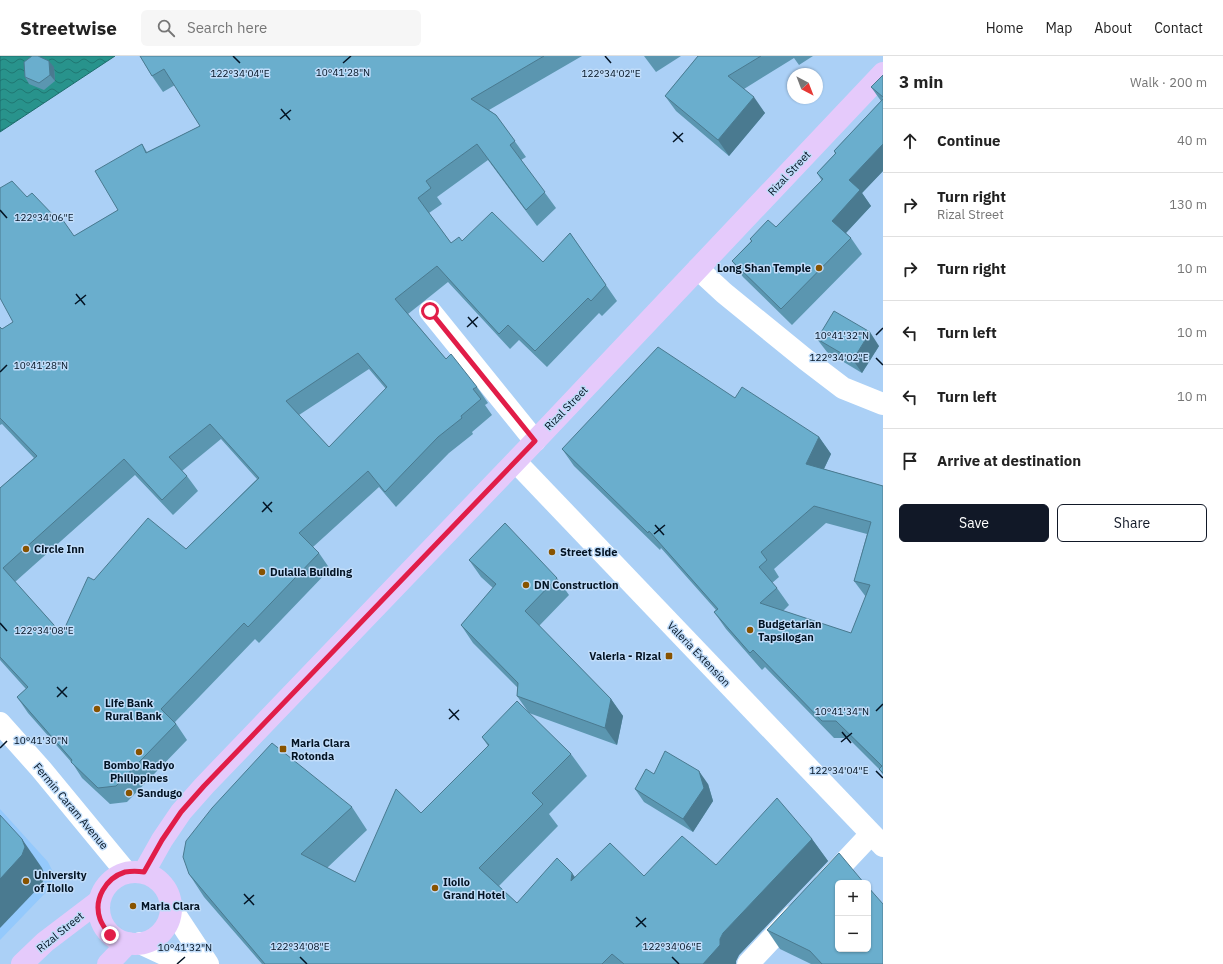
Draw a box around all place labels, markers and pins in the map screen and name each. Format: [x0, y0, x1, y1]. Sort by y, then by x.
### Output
place label: Long Shan Temple [717, 261, 811, 275]
marker: Long Shan Temple [814, 263, 824, 273]
place label: Circle Inn [34, 542, 84, 556]
marker: Circle Inn [21, 544, 31, 554]
place label: Street Side [560, 545, 617, 559]
marker: Street Side [547, 547, 557, 557]
place label: Dulalia Building [270, 565, 353, 579]
marker: Dulalia Building [257, 567, 267, 577]
place label: DN Construction [534, 578, 619, 592]
marker: DN Construction [521, 580, 531, 590]
place label: Budgetarian Tapsilogan [758, 617, 822, 644]
marker: Budgetarian Tapsilogan [745, 625, 755, 635]
place label: Valeria - Rizal [589, 649, 662, 663]
marker: Valeria - Rizal [664, 651, 674, 661]
place label: Life Bank Rural Bank [105, 696, 163, 723]
marker: Life Bank Rural Bank [92, 704, 102, 714]
place label: Maria Clara Rotonda [291, 736, 350, 763]
marker: Maria Clara Rotonda [278, 744, 288, 754]
marker: Bombo Radyo Philippines [134, 747, 144, 757]
place label: Bombo Radyo Philippines [103, 758, 175, 785]
place label: Sandugo [137, 786, 182, 800]
marker: Sandugo [124, 788, 134, 798]
place label: University of Iloilo [34, 868, 87, 895]
place label: Iloilo Grand Hotel [443, 875, 506, 902]
marker: University of Iloilo [21, 876, 31, 886]
marker: Iloilo Grand Hotel [430, 883, 440, 893]
place label: Maria Clara [141, 899, 200, 913]
marker: Maria Clara [128, 901, 138, 911]

